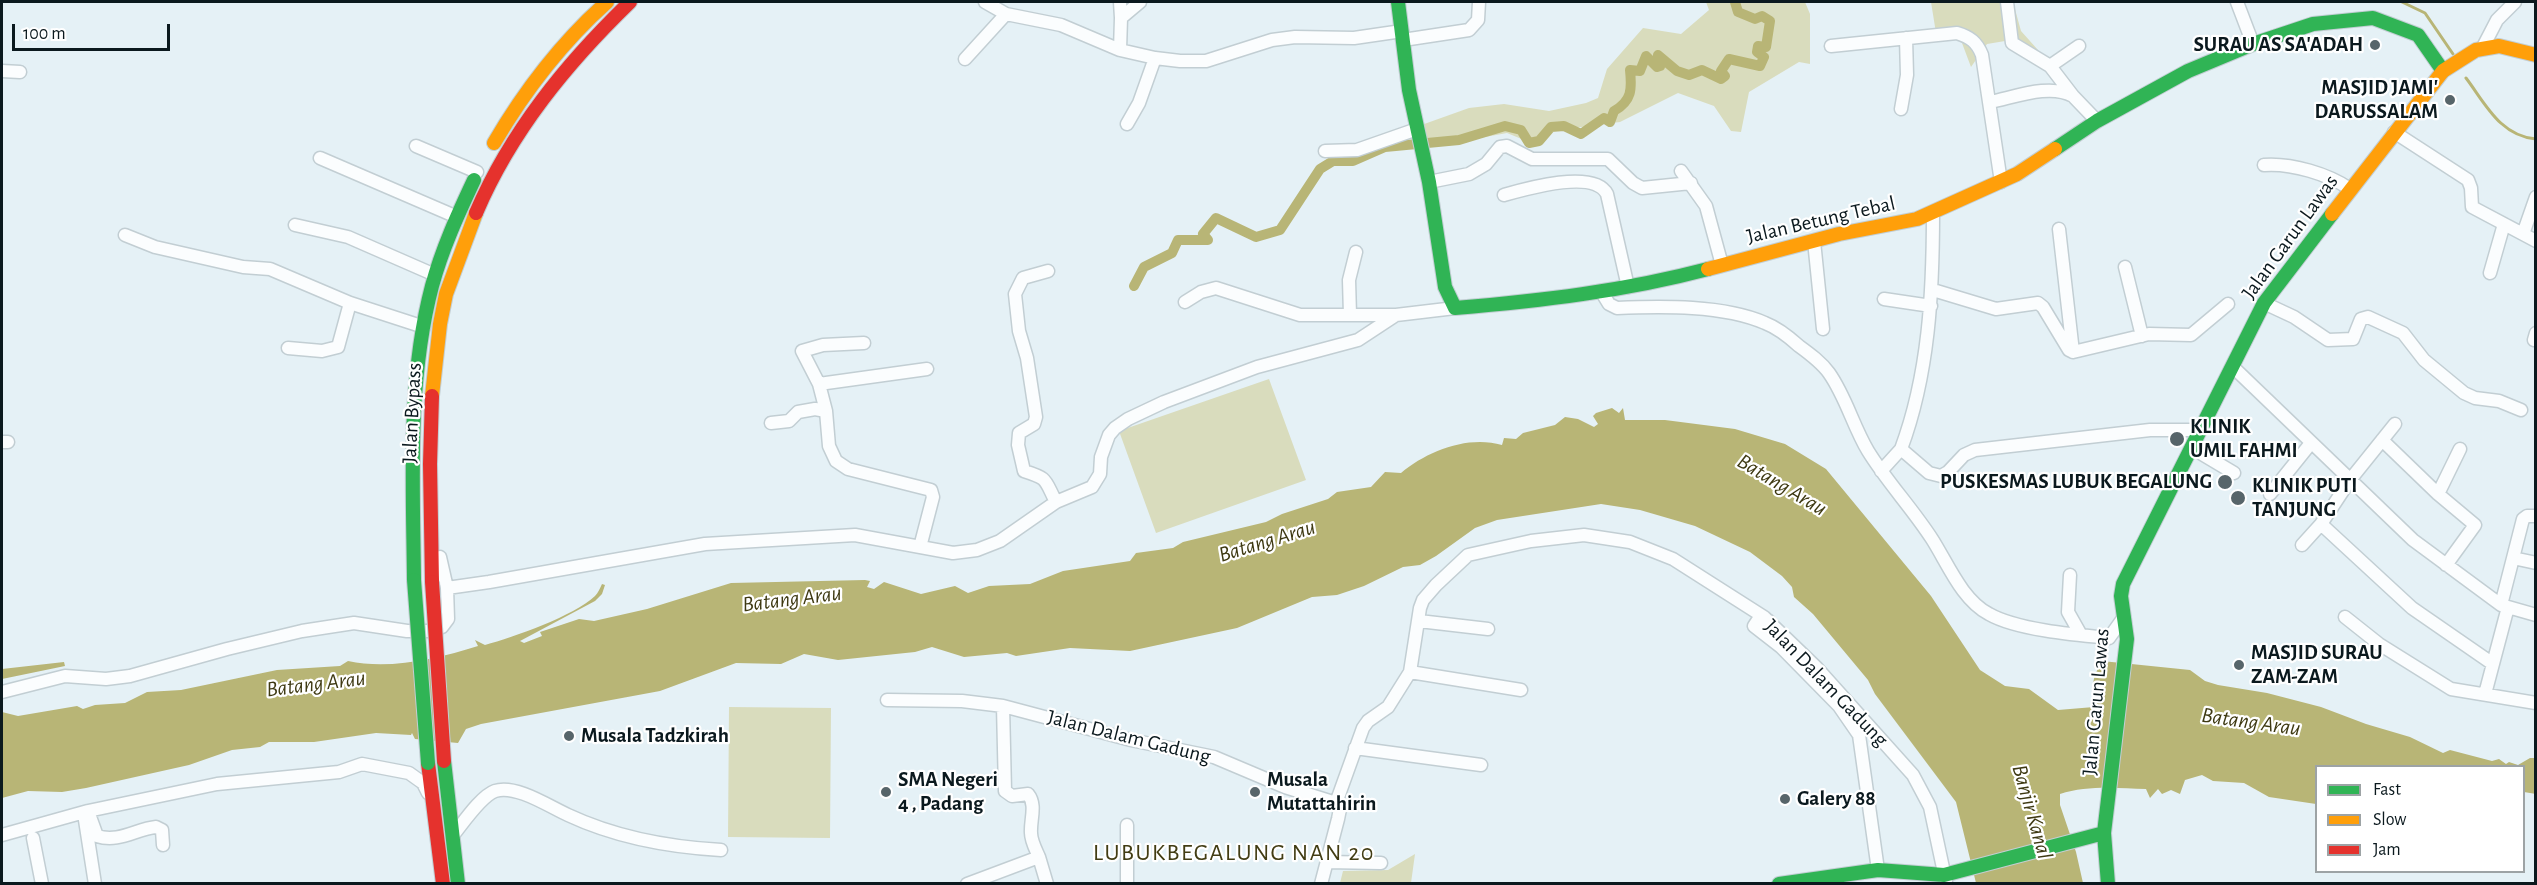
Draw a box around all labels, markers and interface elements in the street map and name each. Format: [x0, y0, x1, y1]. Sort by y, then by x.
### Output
scale bar [15, 12, 172, 50]
text: 100 m [23, 25, 66, 43]
place label: SURAU AS SA'ADAH [2193, 32, 2363, 58]
marker: SURAU AS SA'ADAH [2368, 38, 2382, 52]
place label: MASJID JAMI' DARUSSALAM [2315, 75, 2438, 125]
marker: MASJID JAMI' DARUSSALAM [2443, 93, 2457, 107]
street label: Jalan Garun Lawas [2236, 170, 2344, 304]
street label: Jalan Betung Tebal [1744, 191, 1898, 249]
street label: Jalan Bypass [397, 362, 427, 464]
place label: KLINIK UMIL FAHMI [2190, 414, 2298, 464]
marker: KLINIK UMIL FAHMI [2168, 430, 2186, 448]
water label: Batang Arau [1732, 448, 1832, 522]
place label: PUSKESMAS LUBUK BEGALUNG [1940, 469, 2212, 495]
marker: PUSKESMAS LUBUK BEGALUNG [2216, 473, 2234, 491]
place label: KLINIK PUTI TANJUNG [2252, 473, 2357, 523]
marker: KLINIK PUTI TANJUNG [2229, 489, 2247, 507]
water label: Batang Arau [1215, 514, 1319, 568]
water label: Batang Arau [741, 580, 843, 618]
street label: Jalan Dalam Gadung [1759, 614, 1893, 752]
street label: Jalan Garun Lawas [2077, 627, 2115, 777]
place label: MASJID SURAU ZAM-ZAM [2251, 640, 2383, 690]
marker: MASJID SURAU ZAM-ZAM [2232, 658, 2246, 672]
water label: Batang Arau [265, 665, 367, 703]
water label: Batang Arau [2200, 702, 2302, 742]
street label: Jalan Dalam Gadung [1045, 705, 1213, 769]
place label: Musala Tadzkirah [581, 723, 729, 749]
marker: Musala Tadzkirah [562, 729, 576, 743]
water label: Banjir Kanal [2006, 762, 2058, 862]
legend [2315, 765, 2525, 873]
place label: SMA Negeri 4 , Padang [898, 767, 998, 817]
place label: Musala Mutattahirin [1267, 767, 1376, 817]
text: Fast [2373, 781, 2401, 799]
marker: SMA Negeri 4 , Padang [879, 785, 893, 799]
marker: Musala Mutattahirin [1248, 785, 1262, 799]
place label: Galery 88 [1797, 786, 1876, 812]
marker: Galery 88 [1778, 792, 1792, 806]
text: Slow [2373, 811, 2406, 829]
district label: LUBUKBEGALUNG NAN 20 [1093, 839, 1375, 867]
text: Jam [2373, 841, 2401, 859]

